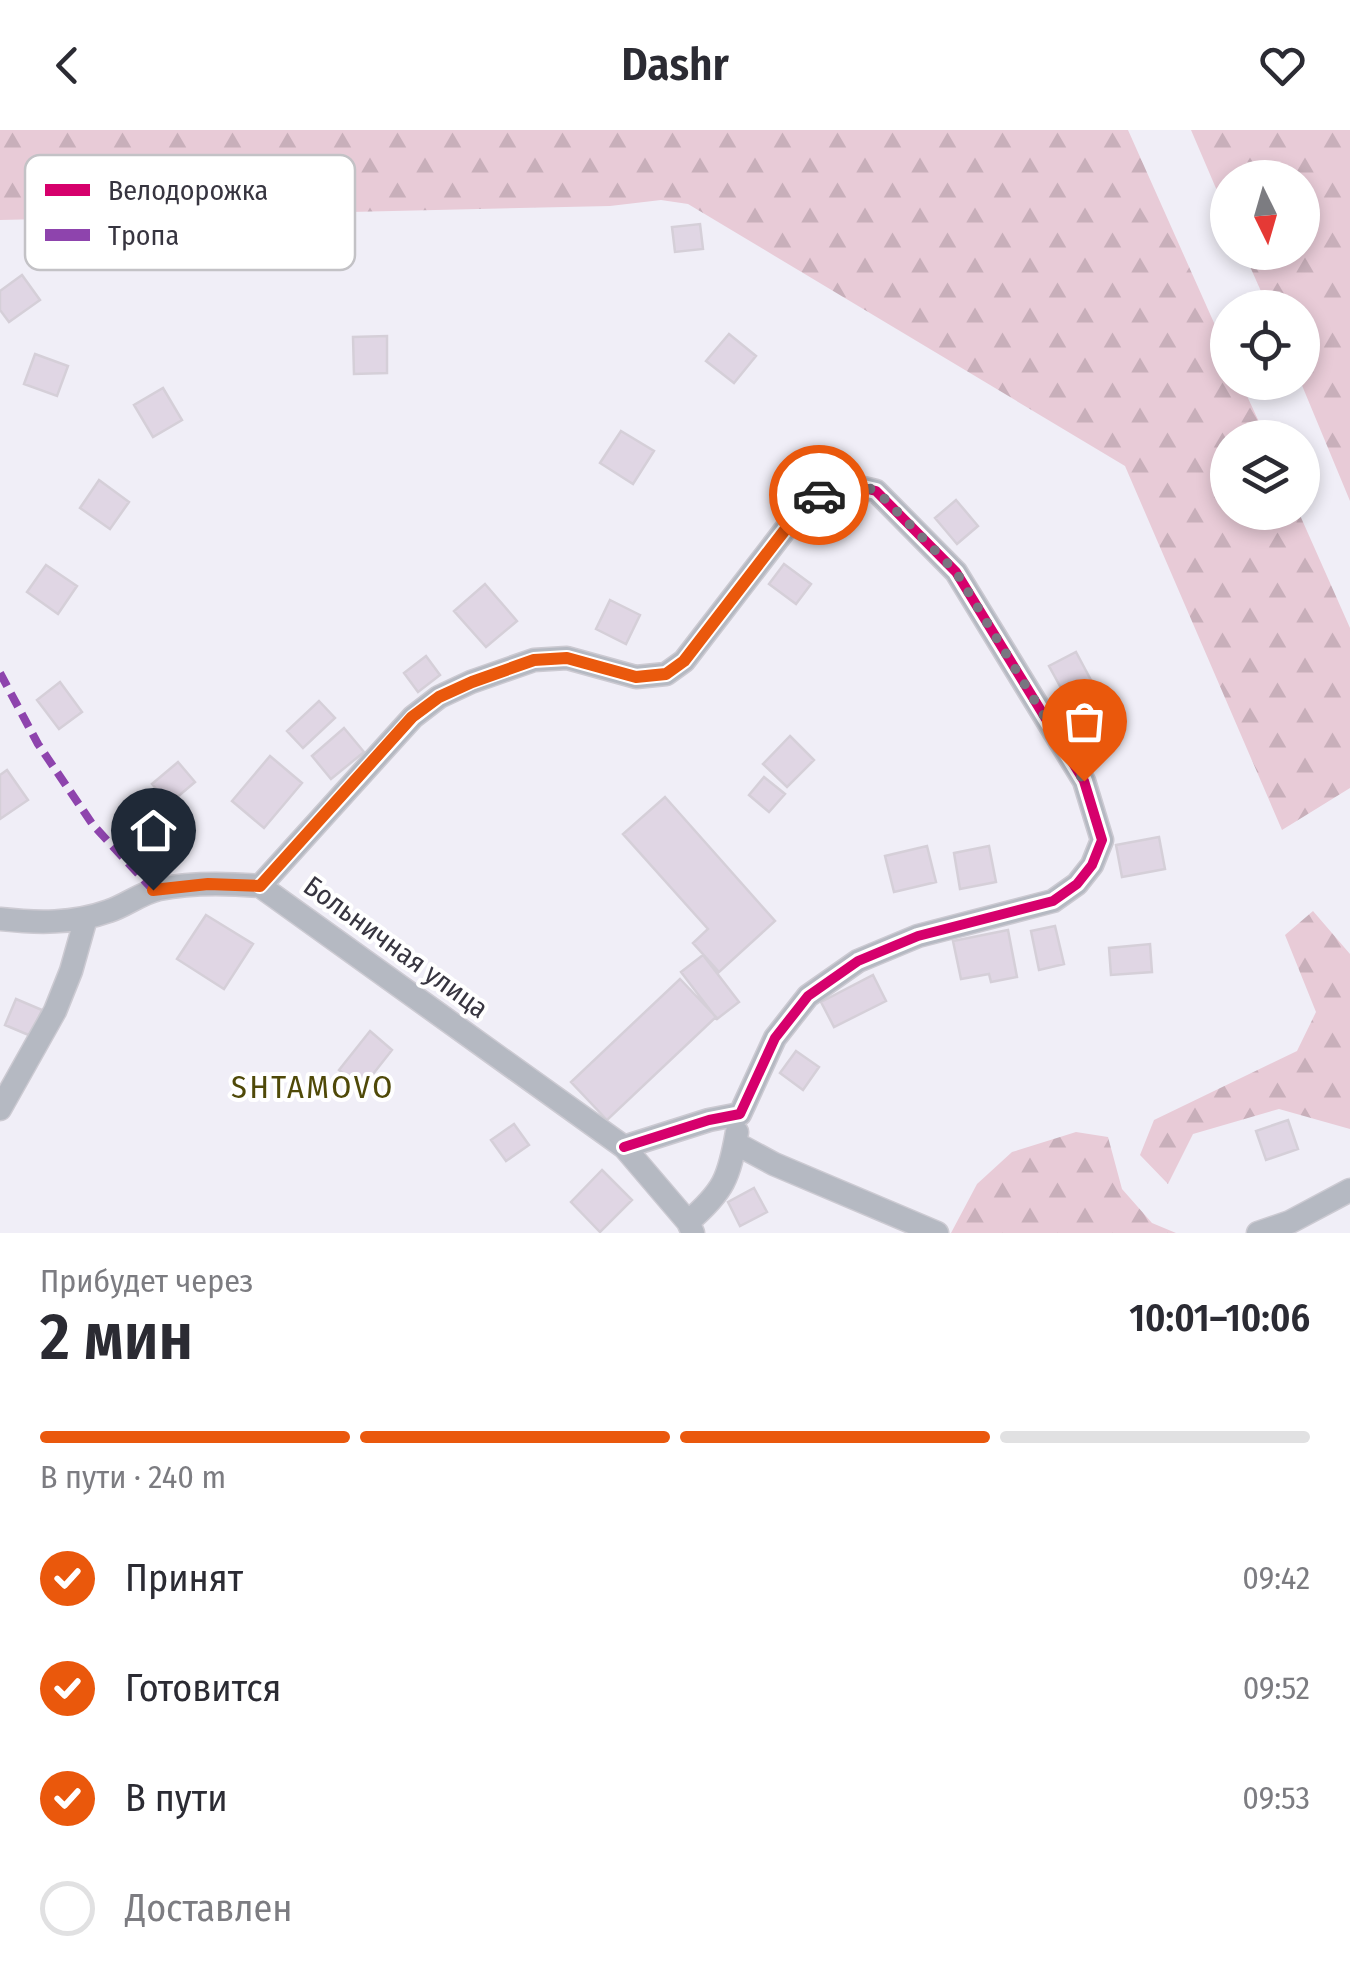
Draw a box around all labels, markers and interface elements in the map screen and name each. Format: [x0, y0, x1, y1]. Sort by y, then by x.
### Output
icon: back [40, 38, 95, 93]
text: Dashr [621, 38, 729, 92]
icon: heart [1255, 38, 1310, 93]
legend [25, 155, 355, 270]
north arrow [1210, 160, 1320, 270]
map controls [1210, 160, 1320, 530]
text: Велодорожка [108, 174, 268, 207]
text: Тропа [108, 219, 179, 252]
button: locate [1210, 290, 1320, 400]
button: layers [1210, 420, 1320, 530]
courier [769, 445, 869, 545]
icon: car [792, 468, 847, 523]
pin [1042, 679, 1127, 782]
icon: bag [1057, 694, 1112, 749]
pin [111, 788, 196, 891]
icon: home [126, 803, 181, 858]
street label: Больничная улица [297, 869, 495, 1025]
district label: SHTAMOVO [231, 1068, 395, 1106]
text: Прибудет через [40, 1262, 253, 1300]
text: 10:01–10:06 [1129, 1295, 1310, 1341]
text: 2 мин [40, 1298, 193, 1376]
text: В пути · 240 m [40, 1458, 226, 1496]
icon: check [40, 1551, 95, 1606]
text: Принят [125, 1555, 243, 1601]
text: 09:42 [1242, 1559, 1310, 1597]
icon: check [40, 1661, 95, 1716]
text: Готовится [125, 1665, 281, 1711]
text: 09:52 [1243, 1669, 1310, 1707]
icon: check [40, 1771, 95, 1826]
text: В пути [125, 1775, 228, 1821]
text: 09:53 [1242, 1779, 1310, 1817]
text: Доставлен [125, 1885, 292, 1931]

